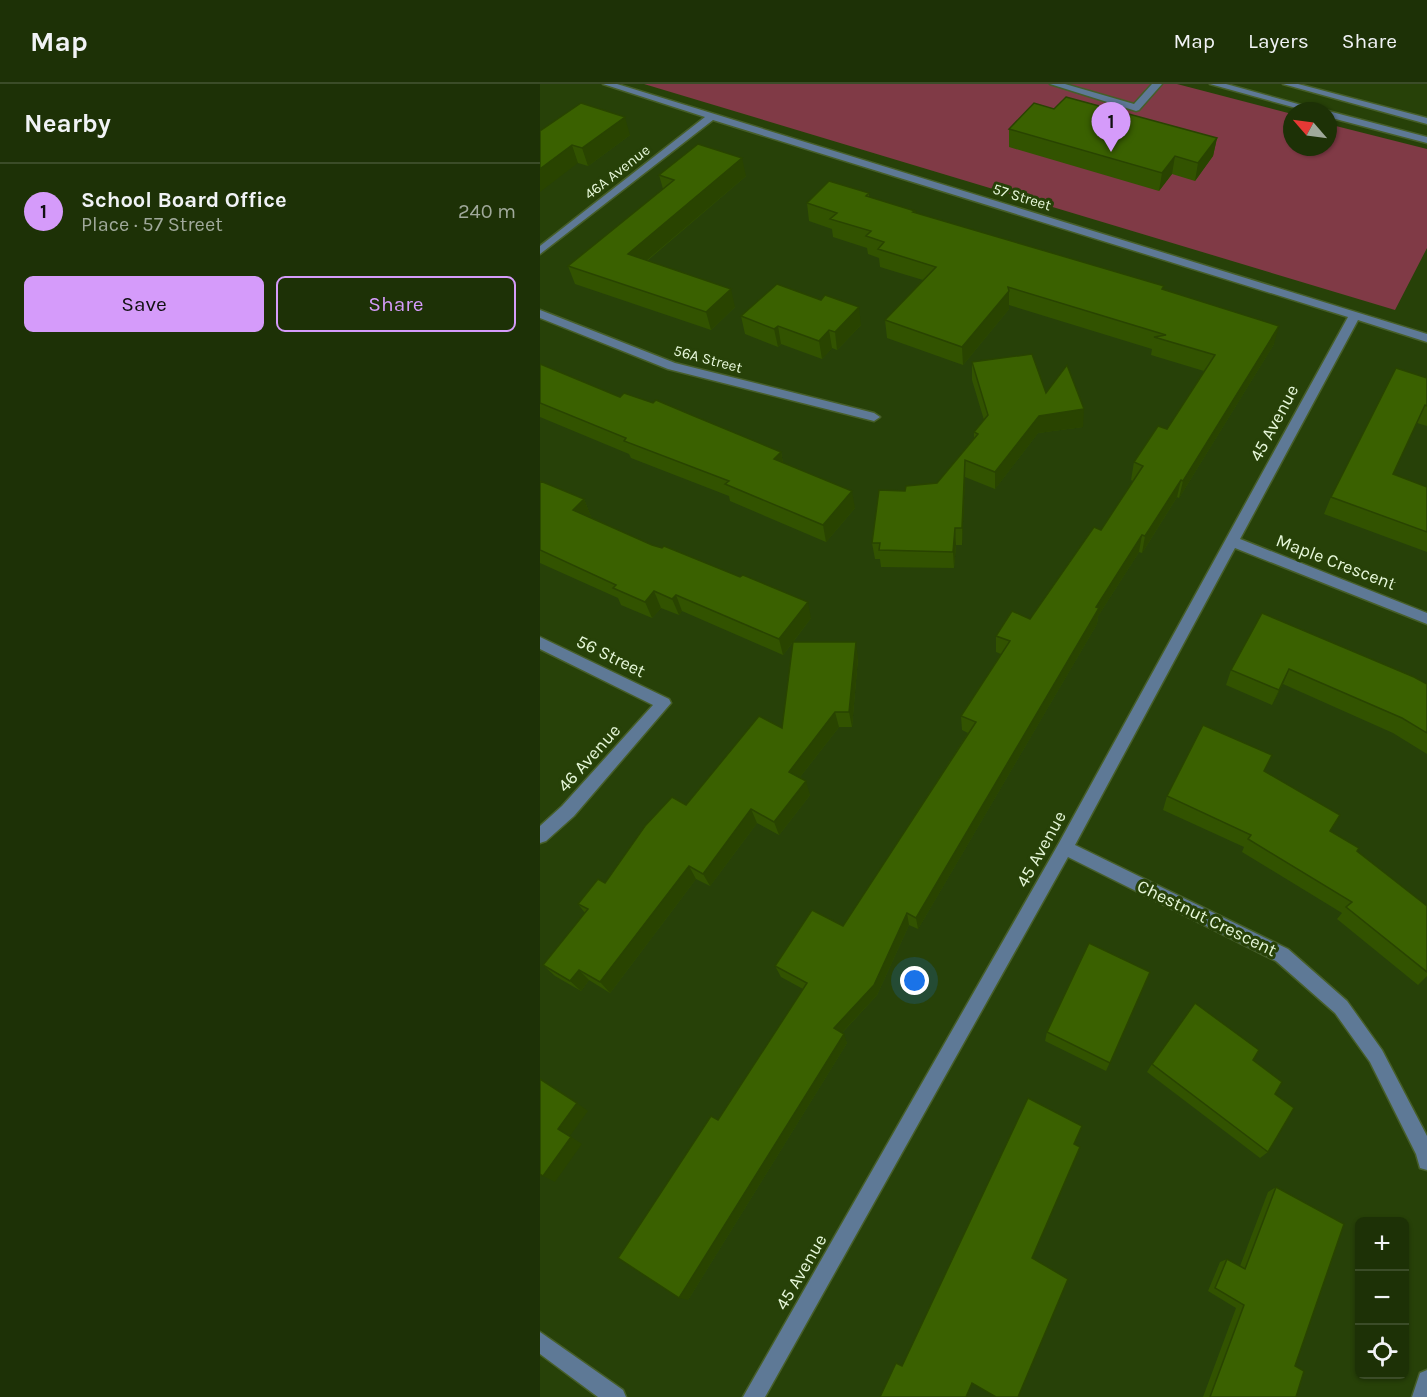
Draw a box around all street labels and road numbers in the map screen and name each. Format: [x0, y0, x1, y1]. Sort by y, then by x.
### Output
street label: 46A Avenue [581, 141, 653, 203]
street label: 57 Street [991, 180, 1054, 215]
street label: 56A Street [672, 341, 745, 377]
street label: 45 Avenue [1245, 381, 1303, 465]
street label: Maple Crescent [1273, 529, 1399, 595]
street label: 56 Street [573, 630, 649, 682]
street label: 46 Avenue [553, 719, 625, 797]
street label: 45 Avenue [1011, 807, 1071, 891]
street label: Chestnut Crescent [1134, 875, 1281, 961]
street label: 45 Avenue [771, 1230, 831, 1314]

